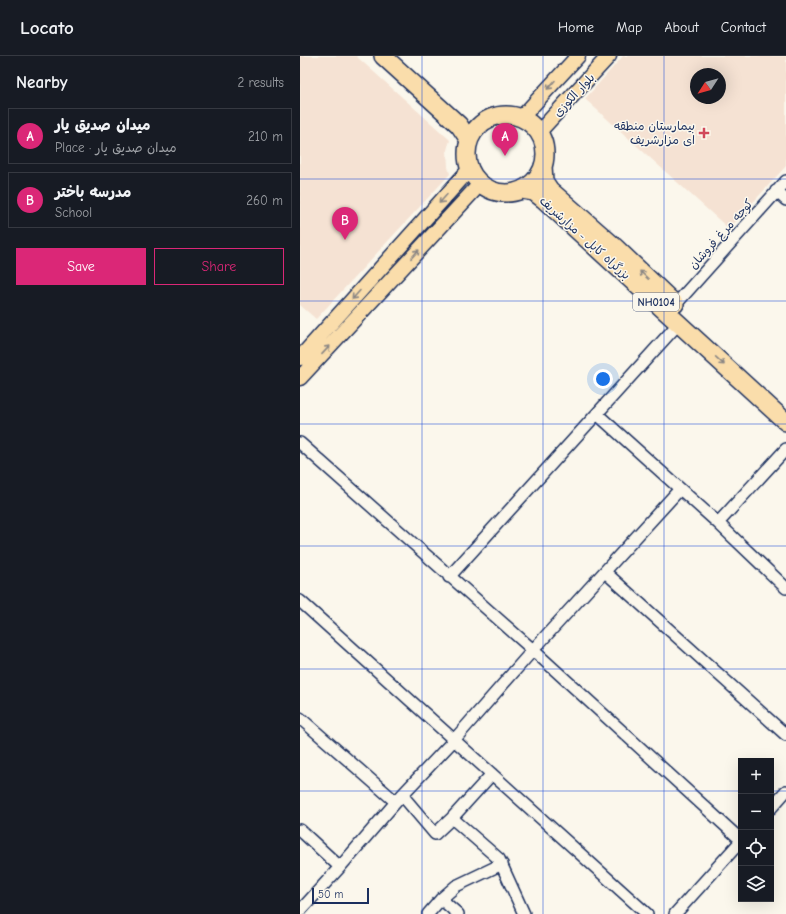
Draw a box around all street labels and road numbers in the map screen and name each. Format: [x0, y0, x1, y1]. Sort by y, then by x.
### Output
street label: بلوار الکوزی [550, 70, 598, 120]
street label: بزرگراه کابل - مزارشریف [536, 194, 633, 283]
street label: كوجه مرغ فروشان [686, 196, 757, 273]
road number: NH0104 [633, 293, 679, 311]

